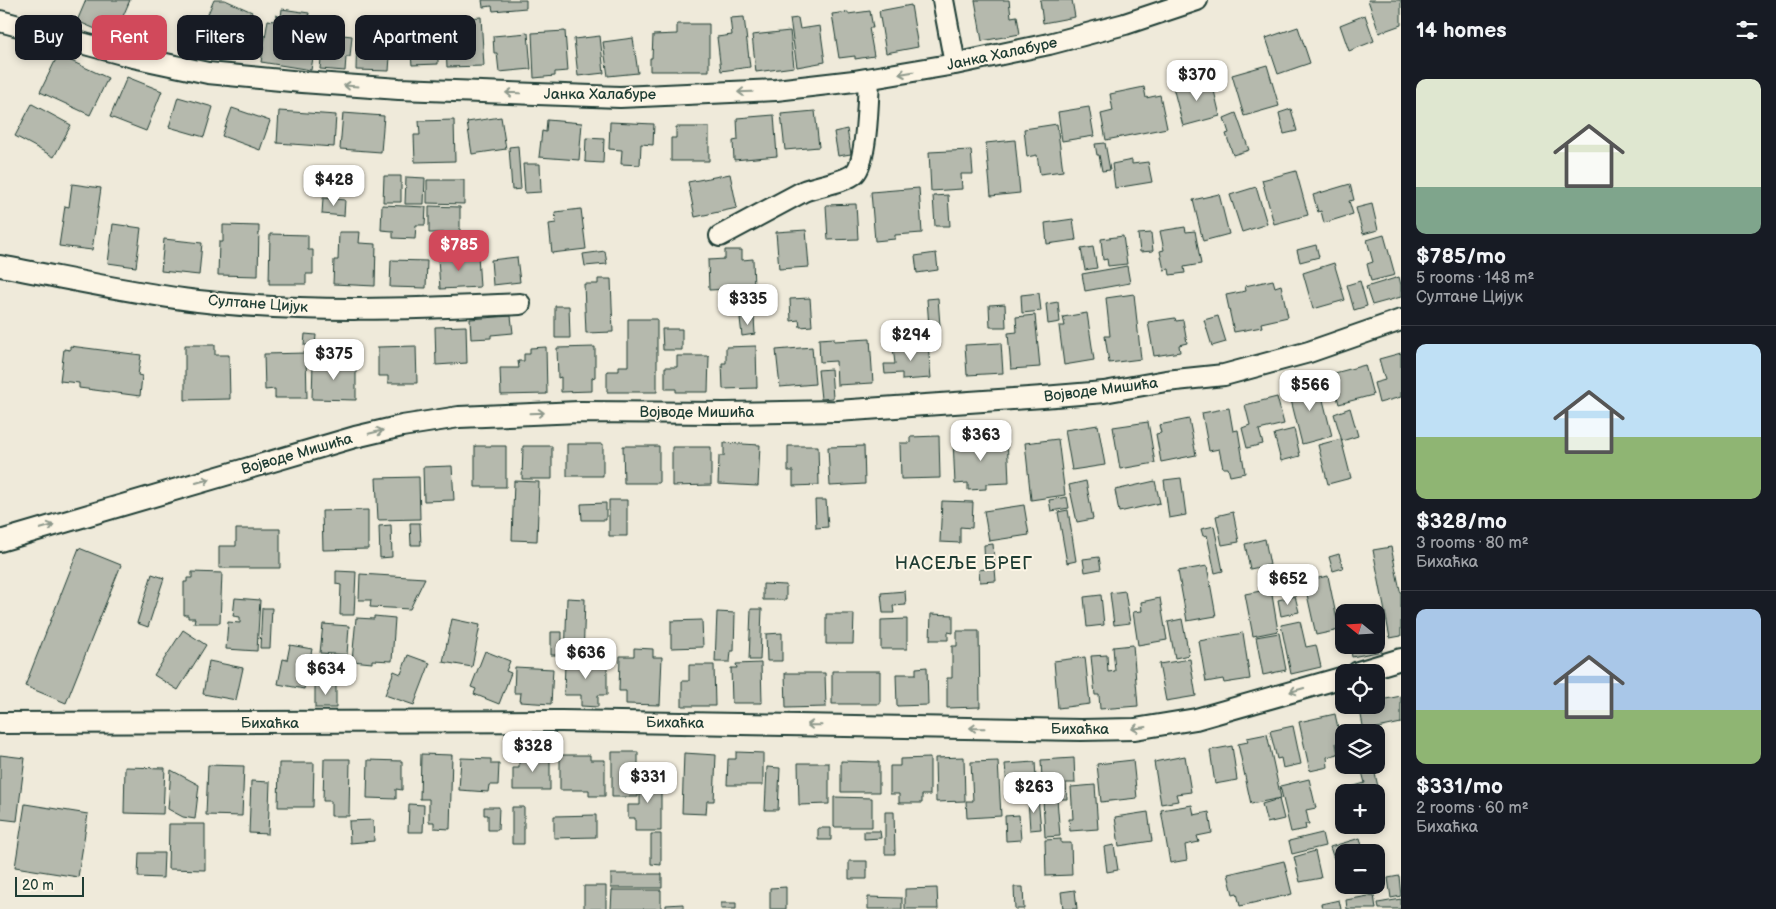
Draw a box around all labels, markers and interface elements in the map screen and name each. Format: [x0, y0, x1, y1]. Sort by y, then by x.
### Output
chip: Buy [15, 15, 82, 60]
chip: Rent [92, 15, 167, 60]
chip: Filters [177, 15, 263, 60]
chip: New [273, 15, 345, 60]
chip: Apartment [355, 15, 476, 60]
icon: filters [1733, 16, 1761, 44]
text: 14 homes [1416, 18, 1507, 43]
street label: Јанка Халабуре [945, 33, 1059, 75]
pin: $370 [1167, 59, 1227, 102]
text: $370 [1178, 66, 1216, 85]
one-way arrow [899, 68, 915, 78]
one-way arrow [343, 81, 359, 91]
street label: Јанка Халабуре [544, 85, 656, 104]
one-way arrow [737, 87, 753, 96]
one-way arrow [505, 89, 521, 98]
icon: home [1544, 111, 1634, 201]
pin: $428 [304, 164, 364, 207]
text: $428 [314, 171, 354, 190]
pin: $785 [429, 230, 489, 272]
text: $785 [440, 236, 478, 255]
text: $785/mo [1416, 244, 1506, 269]
text: 5 rooms · 148 m² [1416, 269, 1534, 288]
pin: $335 [718, 284, 778, 326]
text: Султане Цијук [1416, 288, 1523, 307]
text: $335 [729, 290, 767, 309]
street label: Султане Цијук [207, 291, 309, 317]
pin: $294 [881, 320, 941, 362]
text: $294 [892, 326, 930, 345]
pin: $375 [304, 338, 364, 381]
text: $375 [315, 345, 353, 364]
pin: $566 [1280, 370, 1340, 412]
street label: Војводе Мишића [1043, 374, 1159, 406]
text: $566 [1290, 376, 1330, 395]
icon: home [1544, 377, 1634, 467]
street label: Војводе Мишића [640, 403, 755, 422]
one-way arrow [529, 409, 545, 418]
pin: $363 [951, 420, 1011, 462]
text: $363 [962, 426, 1000, 445]
one-way arrow [367, 427, 383, 436]
street label: Војводе Мишића [239, 429, 355, 479]
one-way arrow [194, 476, 210, 486]
text: $328/mo [1416, 509, 1507, 534]
one-way arrow [38, 522, 54, 531]
text: 3 rooms · 80 m² [1416, 534, 1529, 553]
district label: НАСЕЉЕ БРЕГ [895, 553, 1033, 574]
text: Бихаћка [1416, 553, 1478, 572]
pin: $652 [1258, 564, 1318, 606]
text: $652 [1268, 570, 1308, 589]
north arrow [1335, 604, 1385, 654]
map controls [1335, 604, 1385, 894]
pin: $636 [556, 638, 616, 680]
icon: home [1544, 642, 1634, 732]
text: $636 [566, 644, 606, 663]
pin: $634 [296, 654, 356, 696]
text: $634 [306, 660, 346, 679]
button: locate [1335, 664, 1385, 714]
one-way arrow [1289, 686, 1305, 696]
street label: Бихаћка [646, 713, 704, 733]
street label: Бихаћка [241, 714, 299, 733]
one-way arrow [807, 720, 823, 730]
street label: Бихаћка [1051, 720, 1109, 739]
one-way arrow [969, 723, 986, 733]
one-way arrow [1132, 723, 1148, 733]
button: layers [1335, 724, 1385, 774]
pin: $328 [503, 730, 563, 773]
text: $328 [513, 737, 553, 756]
pin: $331 [618, 762, 678, 804]
text: $331 [630, 768, 666, 787]
pin: $263 [1004, 772, 1064, 814]
text: $331/mo [1416, 774, 1503, 799]
text: $263 [1014, 778, 1054, 797]
button: + [1335, 784, 1385, 834]
text: 2 rooms · 60 m² [1416, 799, 1529, 818]
text: Бихаћка [1416, 818, 1478, 837]
button: − [1335, 844, 1385, 894]
scale bar [15, 874, 84, 897]
text: 20 m [22, 877, 54, 894]

